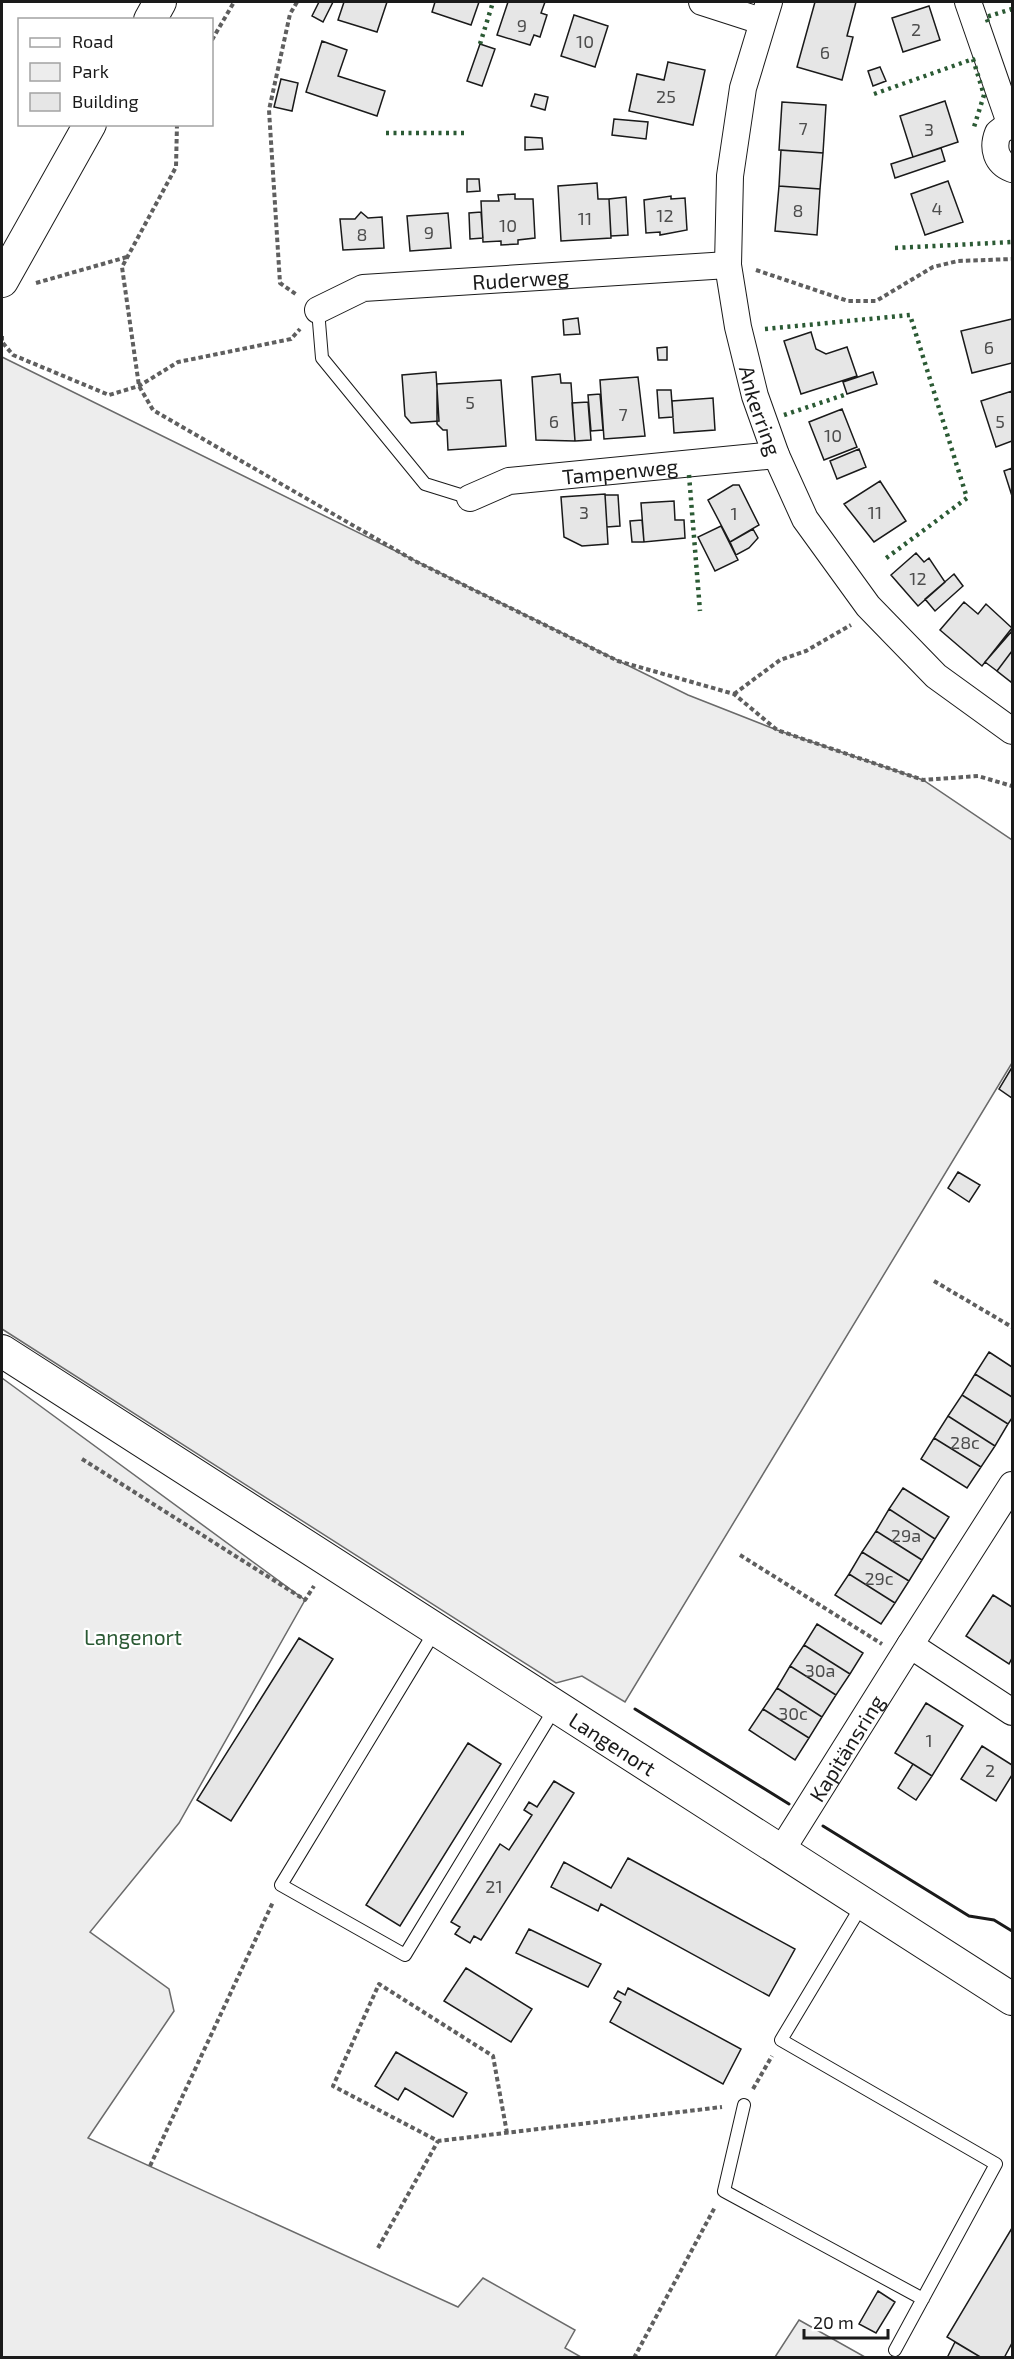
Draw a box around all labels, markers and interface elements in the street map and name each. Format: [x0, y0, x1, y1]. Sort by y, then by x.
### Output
house number: 9 [517, 14, 527, 36]
legend [18, 18, 213, 126]
house number: 2 [911, 18, 921, 40]
text: Road [72, 30, 113, 52]
house number: 10 [576, 30, 594, 52]
house number: 6 [820, 41, 830, 63]
text: Park [72, 60, 109, 82]
house number: 25 [656, 85, 676, 107]
text: Building [72, 90, 139, 112]
house number: 7 [798, 117, 808, 139]
house number: 3 [924, 118, 934, 140]
house number: 4 [931, 197, 943, 219]
house number: 8 [793, 199, 803, 221]
house number: 12 [656, 204, 674, 226]
house number: 11 [578, 207, 592, 229]
house number: 10 [499, 214, 517, 236]
house number: 9 [424, 221, 434, 243]
house number: 8 [357, 223, 367, 245]
street label: Ruderweg [471, 263, 570, 294]
house number: 6 [984, 336, 994, 358]
street label: Ankerring [735, 363, 788, 459]
house number: 5 [465, 391, 475, 413]
house number: 7 [618, 403, 628, 425]
house number: 6 [549, 410, 559, 432]
house number: 5 [995, 410, 1005, 432]
house number: 10 [824, 424, 842, 446]
street label: Tampenweg [561, 452, 679, 488]
house number: 3 [579, 501, 589, 523]
house number: 11 [868, 501, 882, 523]
house number: 1 [730, 502, 738, 524]
house number: 12 [909, 567, 927, 589]
house number: 28c [950, 1431, 980, 1453]
house number: 29a [891, 1524, 921, 1546]
house number: 29c [864, 1567, 894, 1589]
park label: Langenort [84, 1624, 182, 1649]
house number: 30a [805, 1659, 835, 1681]
street label: Kapitänsring [803, 1689, 889, 1806]
house number: 30c [778, 1702, 808, 1724]
street label: Langenort [565, 1706, 661, 1780]
house number: 1 [925, 1729, 933, 1751]
house number: 2 [985, 1759, 995, 1781]
house number: 21 [485, 1875, 503, 1897]
scale bar [804, 2302, 888, 2340]
text: 20 m [813, 2311, 854, 2333]

